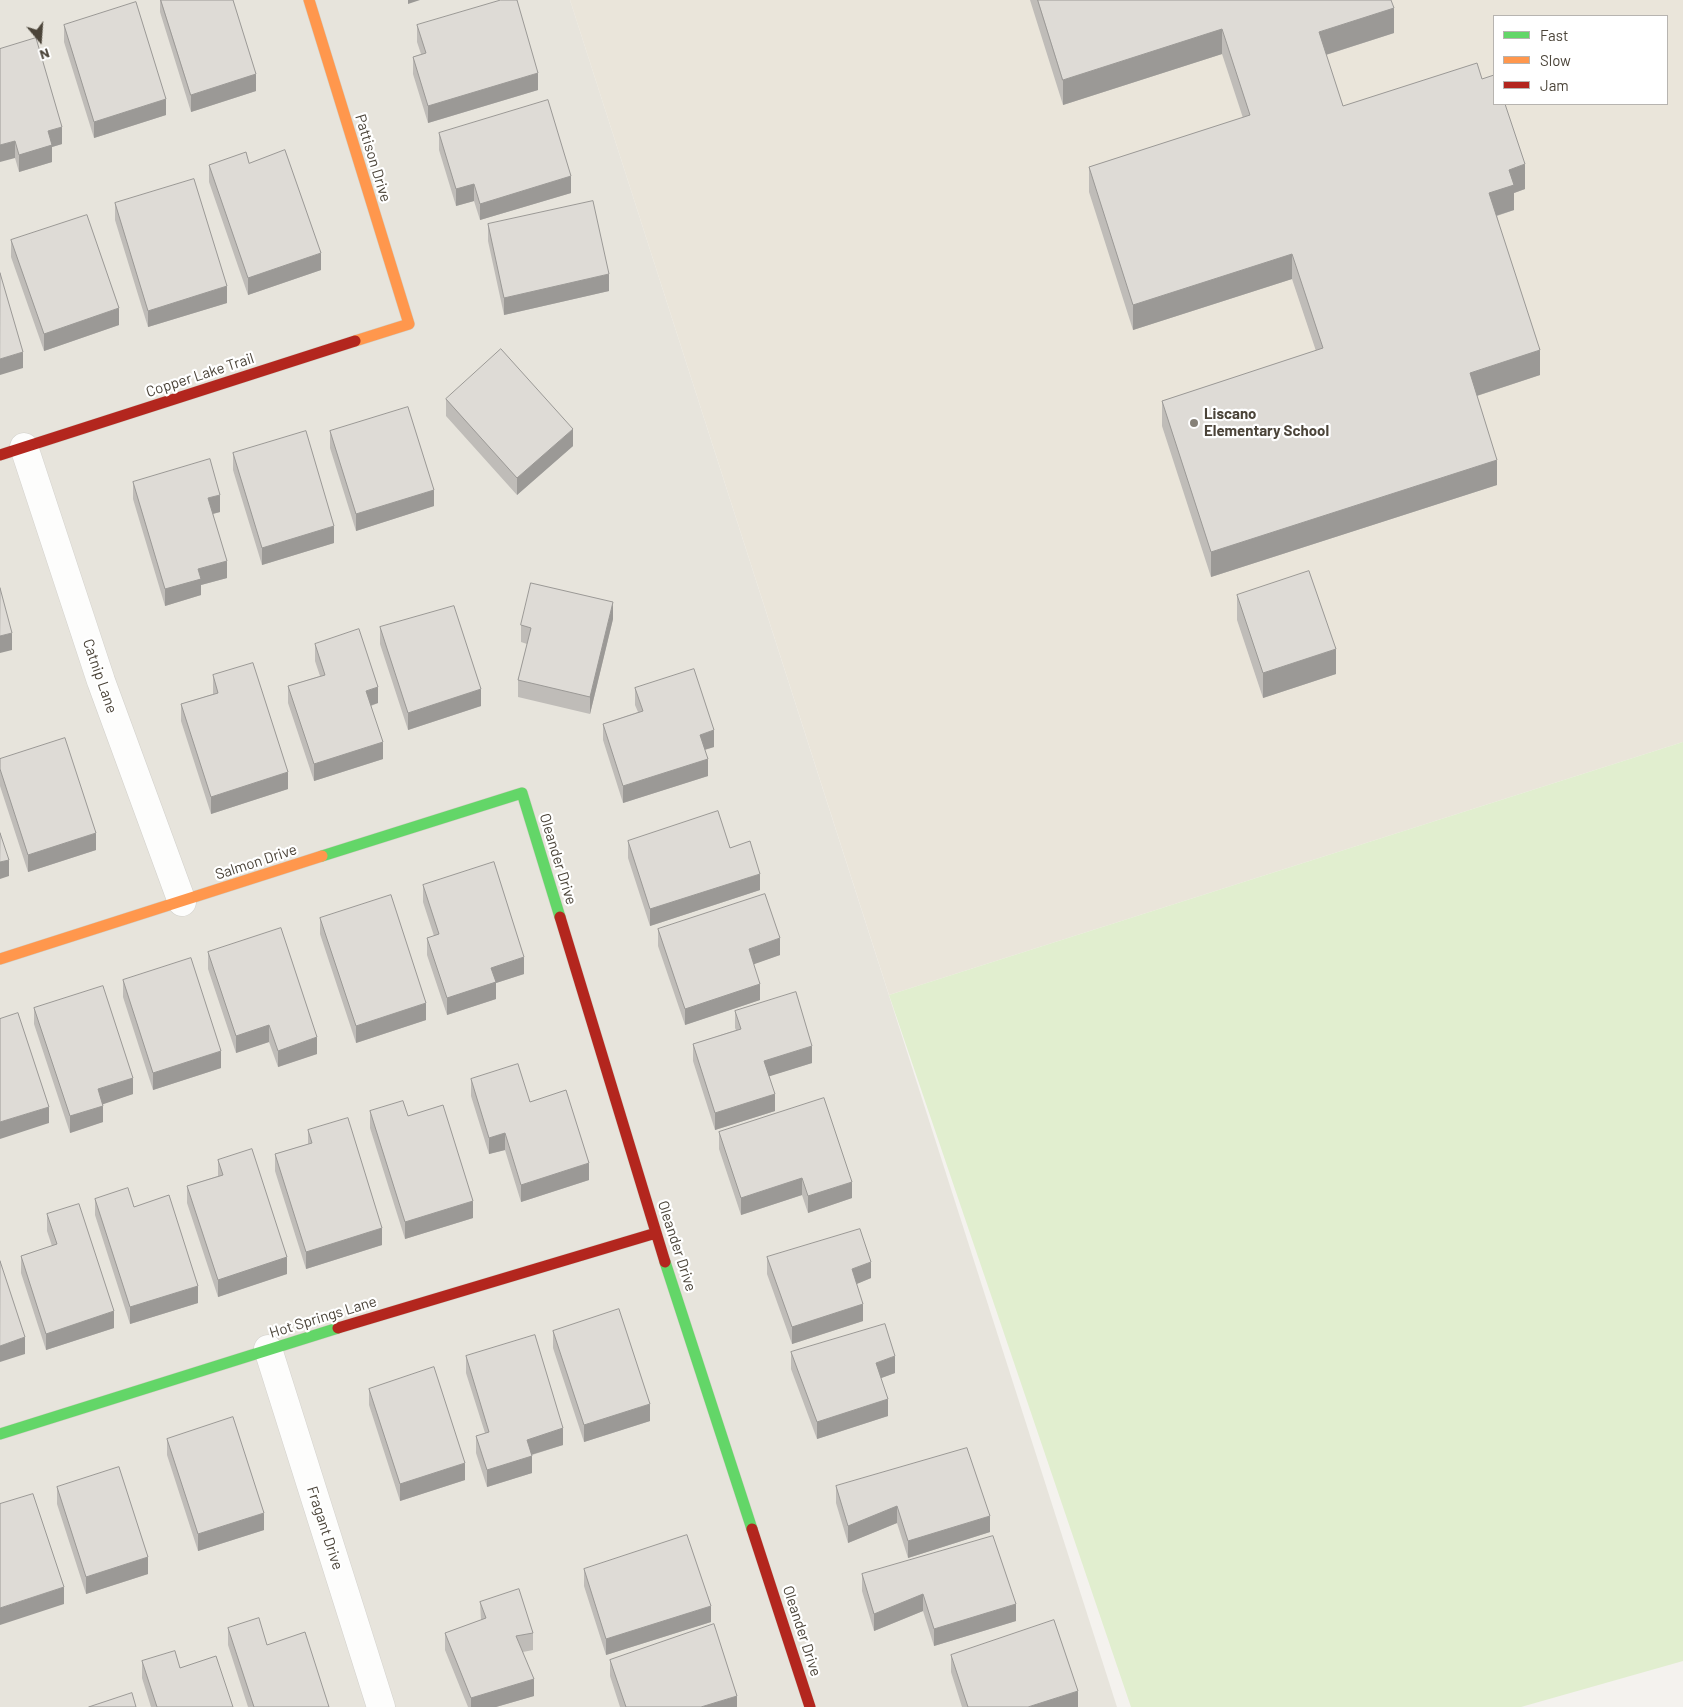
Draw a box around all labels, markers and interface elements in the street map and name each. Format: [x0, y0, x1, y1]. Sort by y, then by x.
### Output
north arrow [15, 15, 65, 65]
legend [1493, 15, 1668, 105]
text: Fast [1540, 26, 1568, 44]
text: N [38, 45, 52, 64]
text: Slow [1540, 51, 1571, 69]
text: Jam [1540, 76, 1569, 94]
street label: Pattison Drive [351, 112, 395, 204]
street label: Copper Lake Trail [144, 349, 256, 401]
place label: Liscano Elementary School [1204, 405, 1329, 440]
marker: Liscano Elementary School [1188, 417, 1200, 429]
street label: Catnip Lane [79, 636, 121, 716]
street label: Oleander Drive [536, 811, 580, 907]
street label: Salmon Drive [213, 840, 299, 884]
street label: Oleander Drive [654, 1198, 700, 1294]
street label: Hot Springs Lane [267, 1292, 379, 1342]
street label: Fragant Drive [303, 1484, 347, 1572]
street label: Oleander Drive [779, 1583, 825, 1679]

